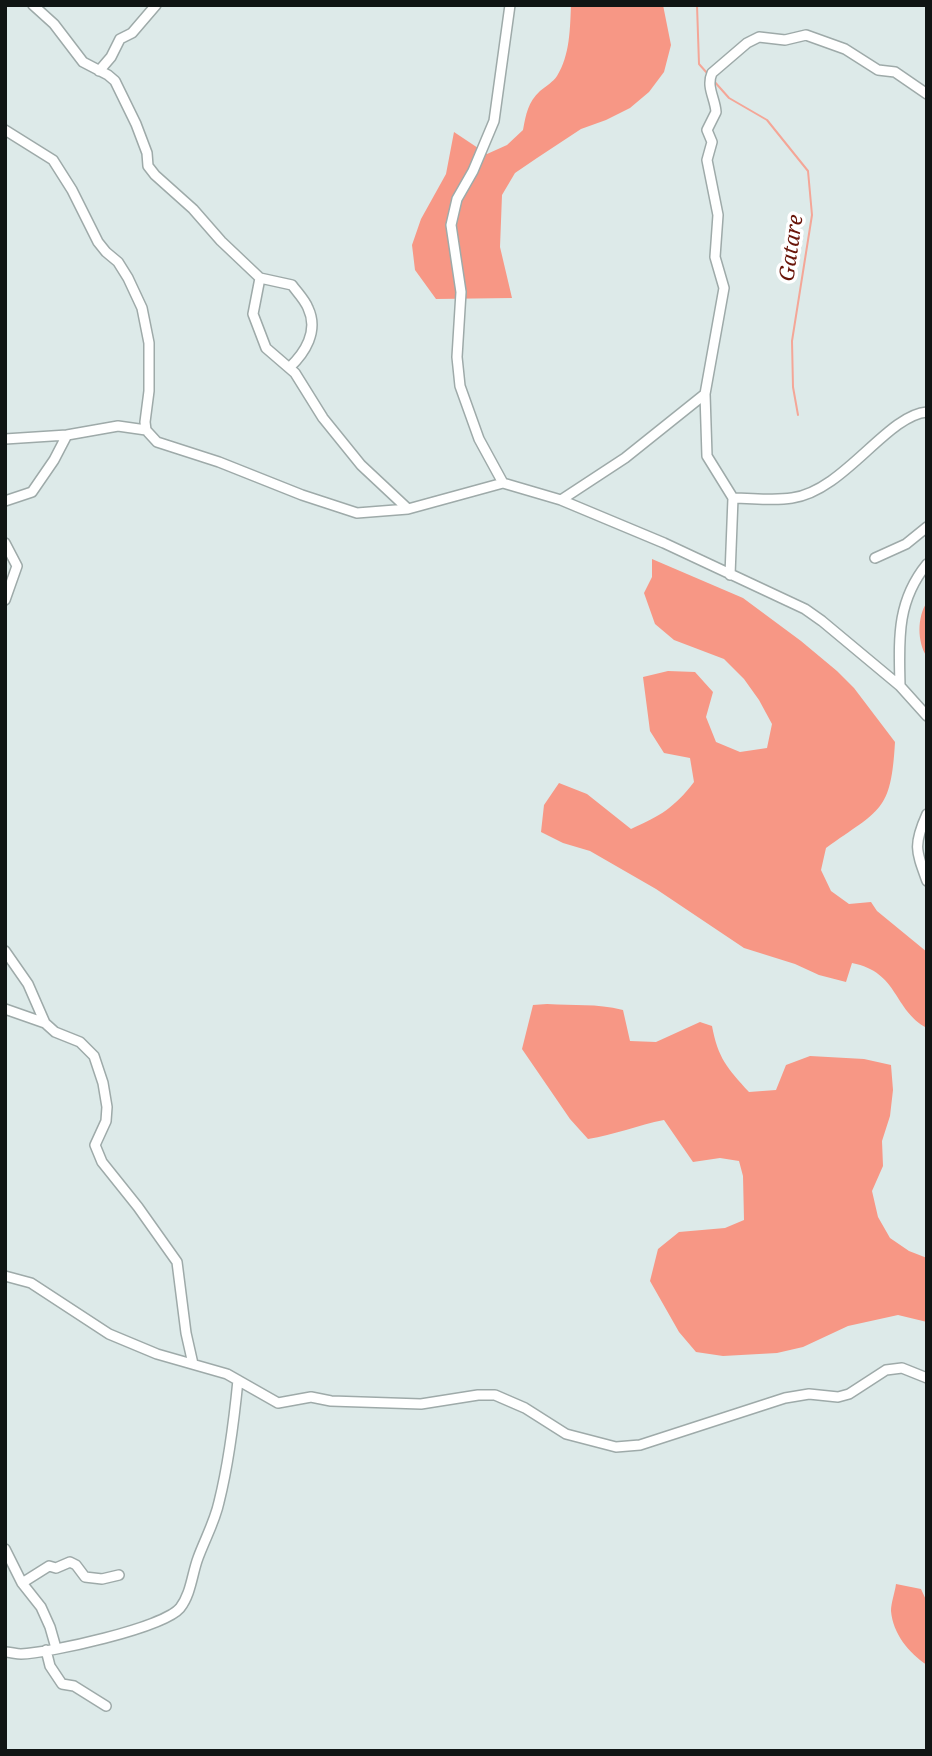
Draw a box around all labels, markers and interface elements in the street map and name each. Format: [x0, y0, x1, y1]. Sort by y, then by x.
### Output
water label: Gatare [775, 213, 809, 283]

